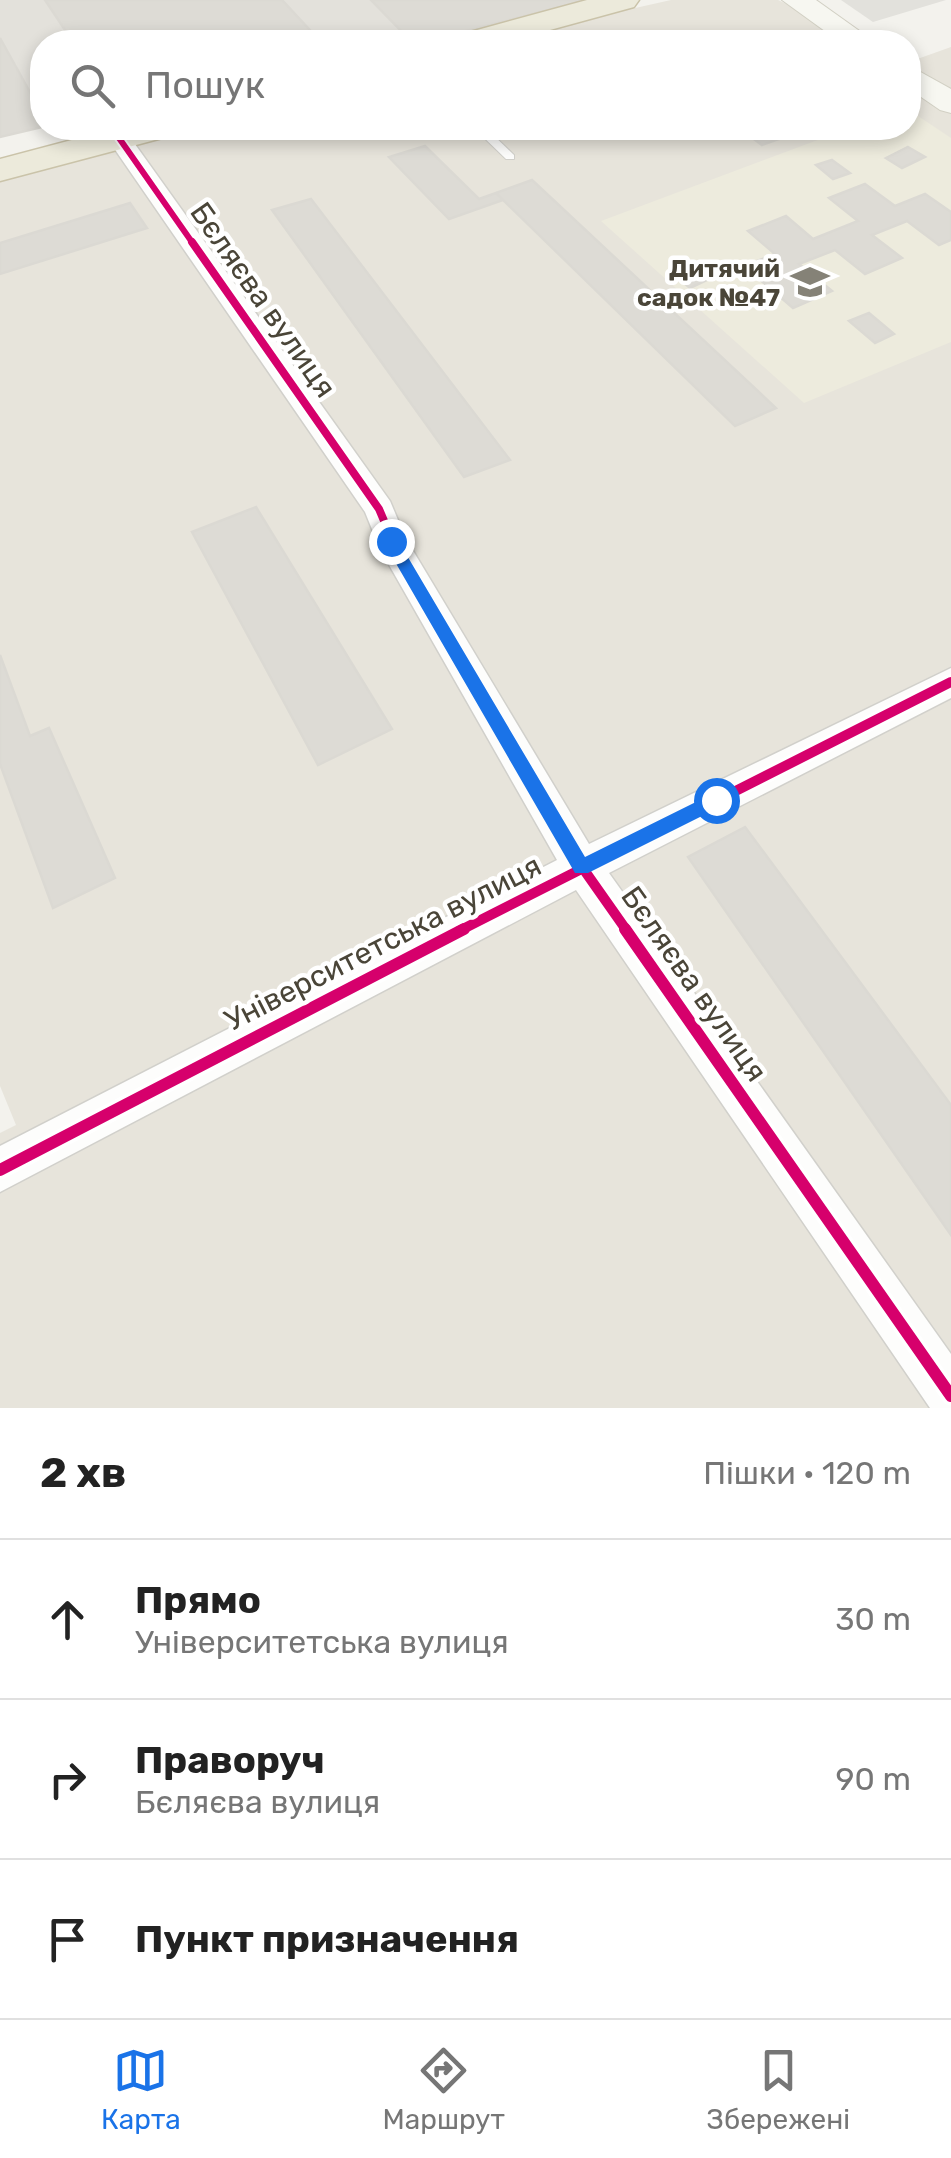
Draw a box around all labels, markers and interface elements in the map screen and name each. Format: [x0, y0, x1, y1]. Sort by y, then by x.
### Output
search box [30, 30, 921, 140]
icon: search [65, 58, 120, 113]
text: Пошук [145, 62, 265, 108]
street label: Бєляєва вулиця [182, 196, 344, 404]
place label: Дитячий садок №47 [637, 254, 780, 312]
school or university icon: Дитячий садок №47 [789, 261, 831, 303]
route end [369, 519, 415, 565]
route start [694, 778, 740, 824]
street label: Університетська вулиця [219, 847, 547, 1039]
street label: Бєляєва вулиця [613, 880, 775, 1088]
text: 2 хв [40, 1448, 126, 1498]
text: Пішки · 120 m [703, 1454, 911, 1492]
text: Прямо [135, 1577, 261, 1623]
icon: ahead [40, 1592, 95, 1647]
text: 30 m [835, 1600, 911, 1638]
text: Університетська вулиця [135, 1623, 509, 1661]
text: Праворуч [135, 1737, 325, 1783]
icon: right [40, 1752, 95, 1807]
text: 90 m [835, 1760, 911, 1798]
text: Бєляєва вулиця [135, 1783, 380, 1821]
icon: arrive [40, 1912, 95, 1967]
text: Пункт призначення [135, 1916, 519, 1962]
tab: Карта [101, 2043, 181, 2136]
tab: Маршрут [383, 2043, 505, 2136]
tab: Збережені [707, 2043, 850, 2136]

